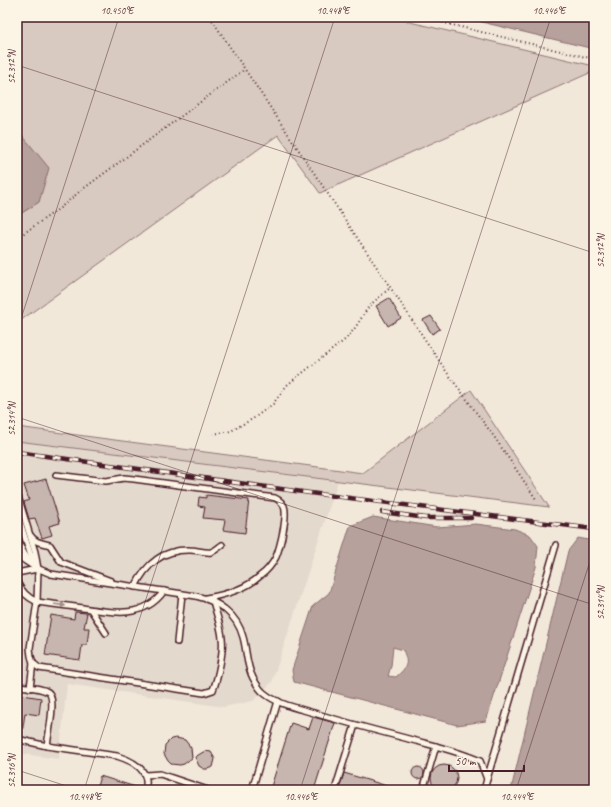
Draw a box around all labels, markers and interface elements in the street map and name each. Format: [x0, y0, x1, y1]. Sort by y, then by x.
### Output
text: 10.450°E [101, 4, 135, 17]
text: 10.448°E [317, 4, 351, 17]
text: 10.446°E [533, 4, 567, 17]
text: 52.312°N [5, 48, 18, 84]
text: 52.312°N [594, 232, 607, 268]
text: 52.314°N [5, 400, 18, 436]
text: 52.314°N [594, 584, 607, 620]
one-way arrow [54, 602, 66, 608]
scale bar [449, 747, 524, 773]
text: 52.316°N [5, 752, 18, 788]
text: 50 m [455, 753, 477, 769]
text: 10.448°E [69, 790, 103, 803]
text: 10.446°E [285, 790, 319, 803]
text: 10.444°E [501, 790, 535, 803]

